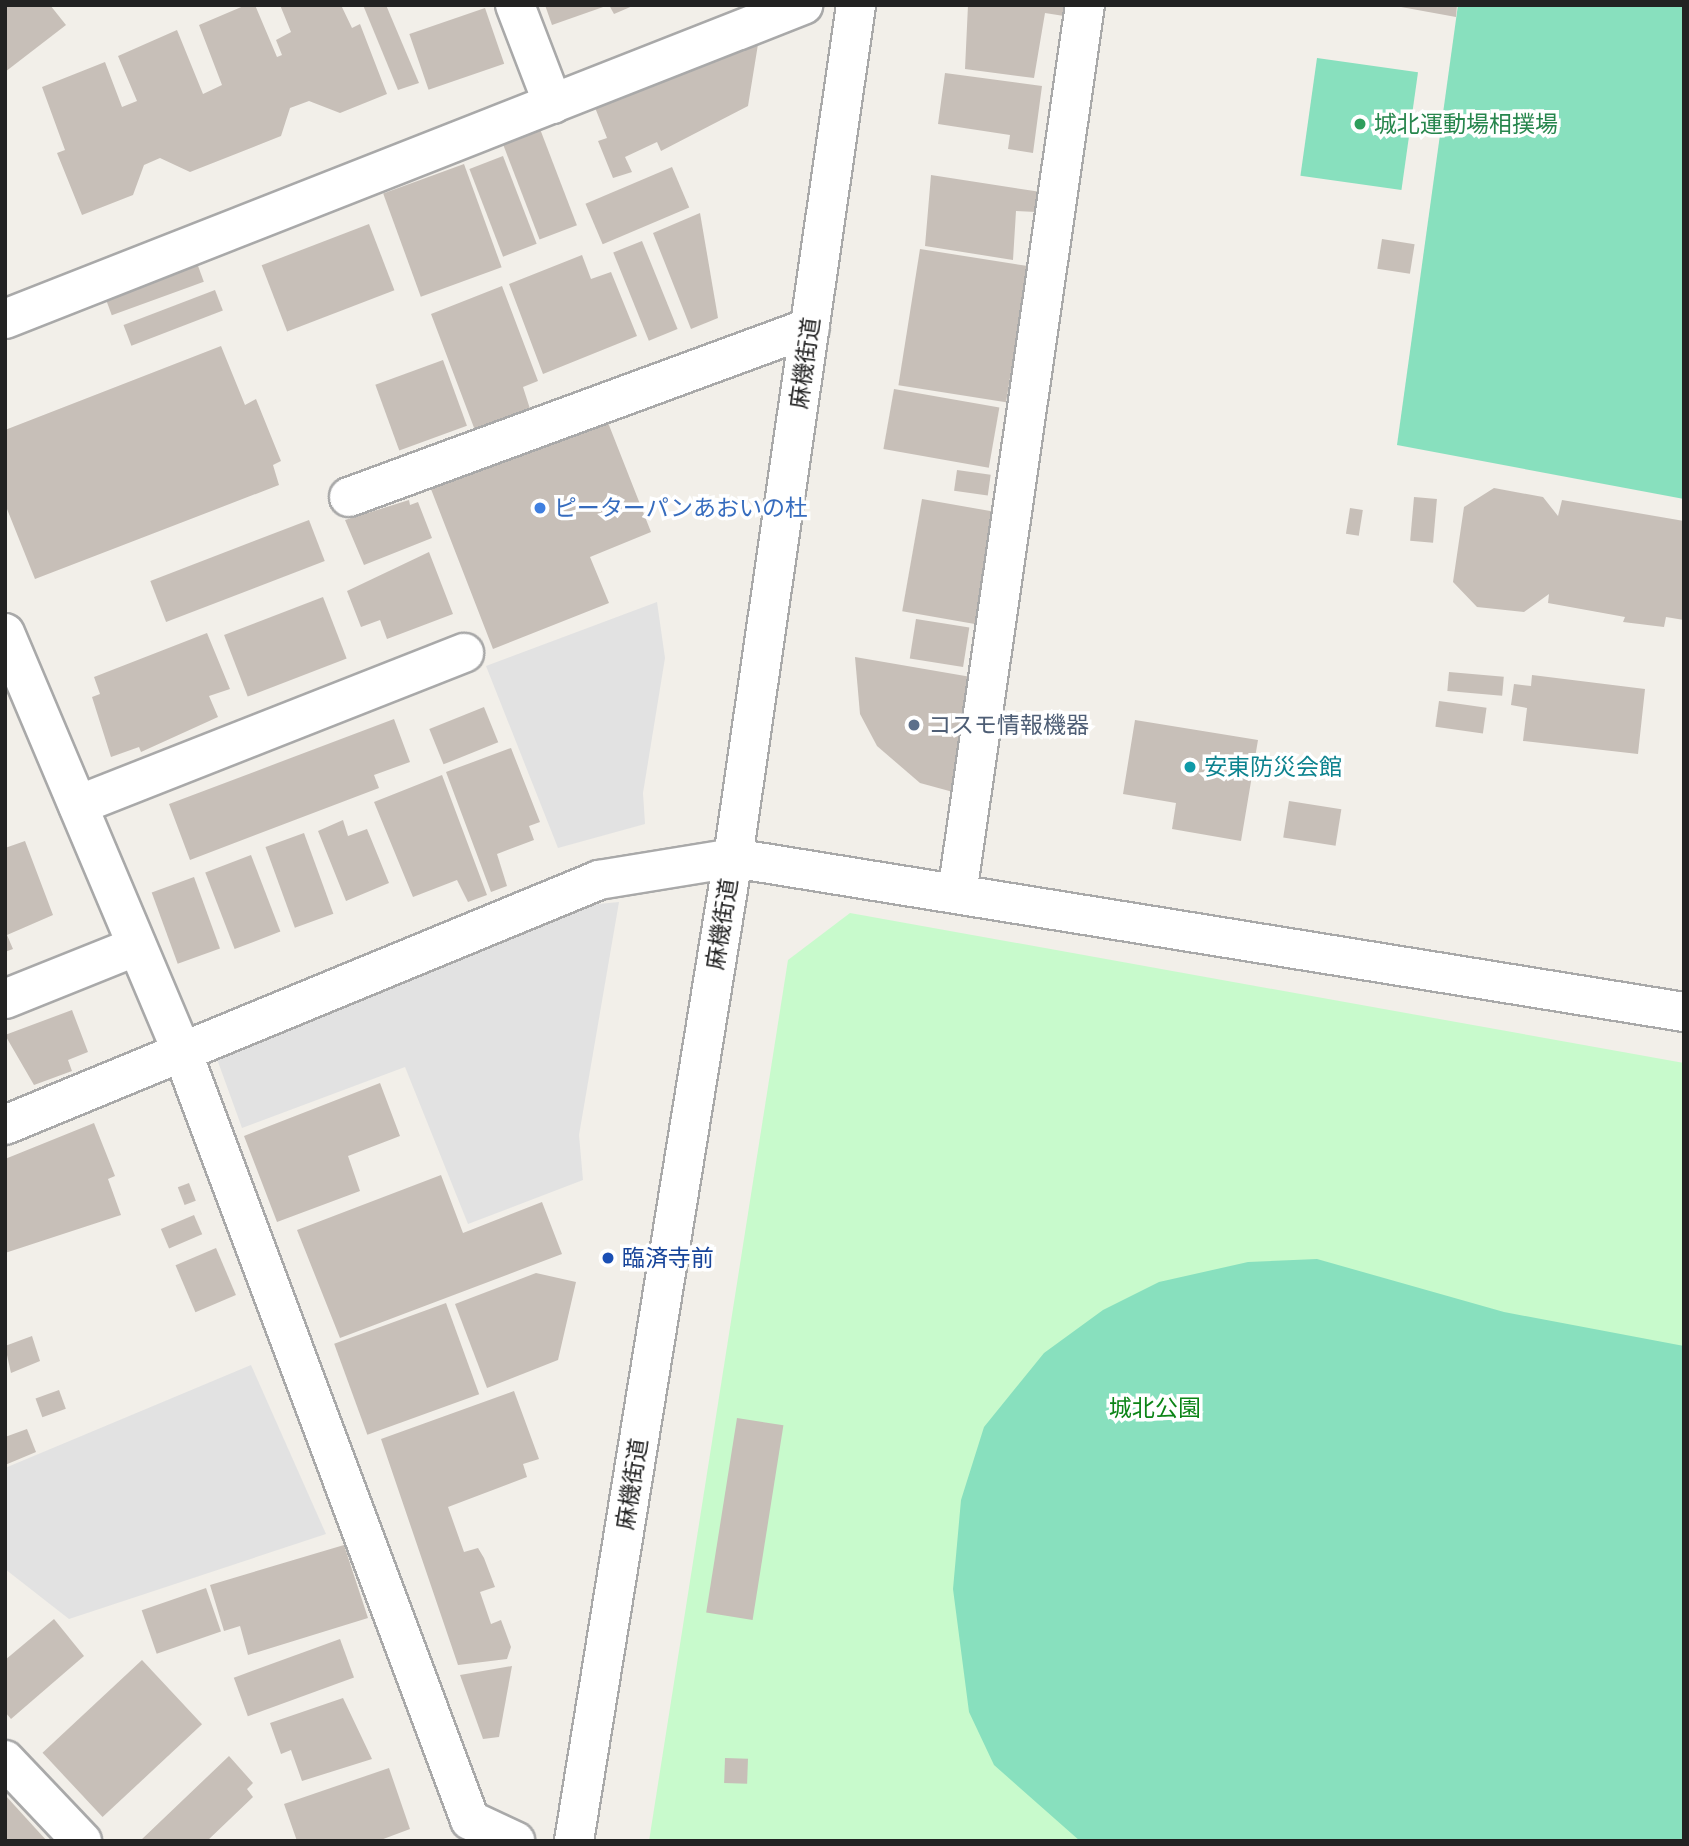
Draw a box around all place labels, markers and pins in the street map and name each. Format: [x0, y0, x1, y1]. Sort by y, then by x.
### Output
place label: 城北運動場相撲場 [1374, 110, 1558, 138]
marker: 城北運動場相撲場 [1352, 116, 1368, 132]
place label: ピーターパンあおいの杜 [554, 494, 807, 522]
marker: ピーターパンあおいの杜 [532, 500, 548, 516]
place label: コスモ情報機器 [928, 711, 1089, 739]
marker: コスモ情報機器 [906, 717, 922, 733]
place label: 安東防災会館 [1204, 753, 1342, 781]
marker: 安東防災会館 [1182, 759, 1198, 775]
place label: 臨済寺前 [622, 1244, 714, 1272]
marker: 臨済寺前 [600, 1250, 616, 1266]

